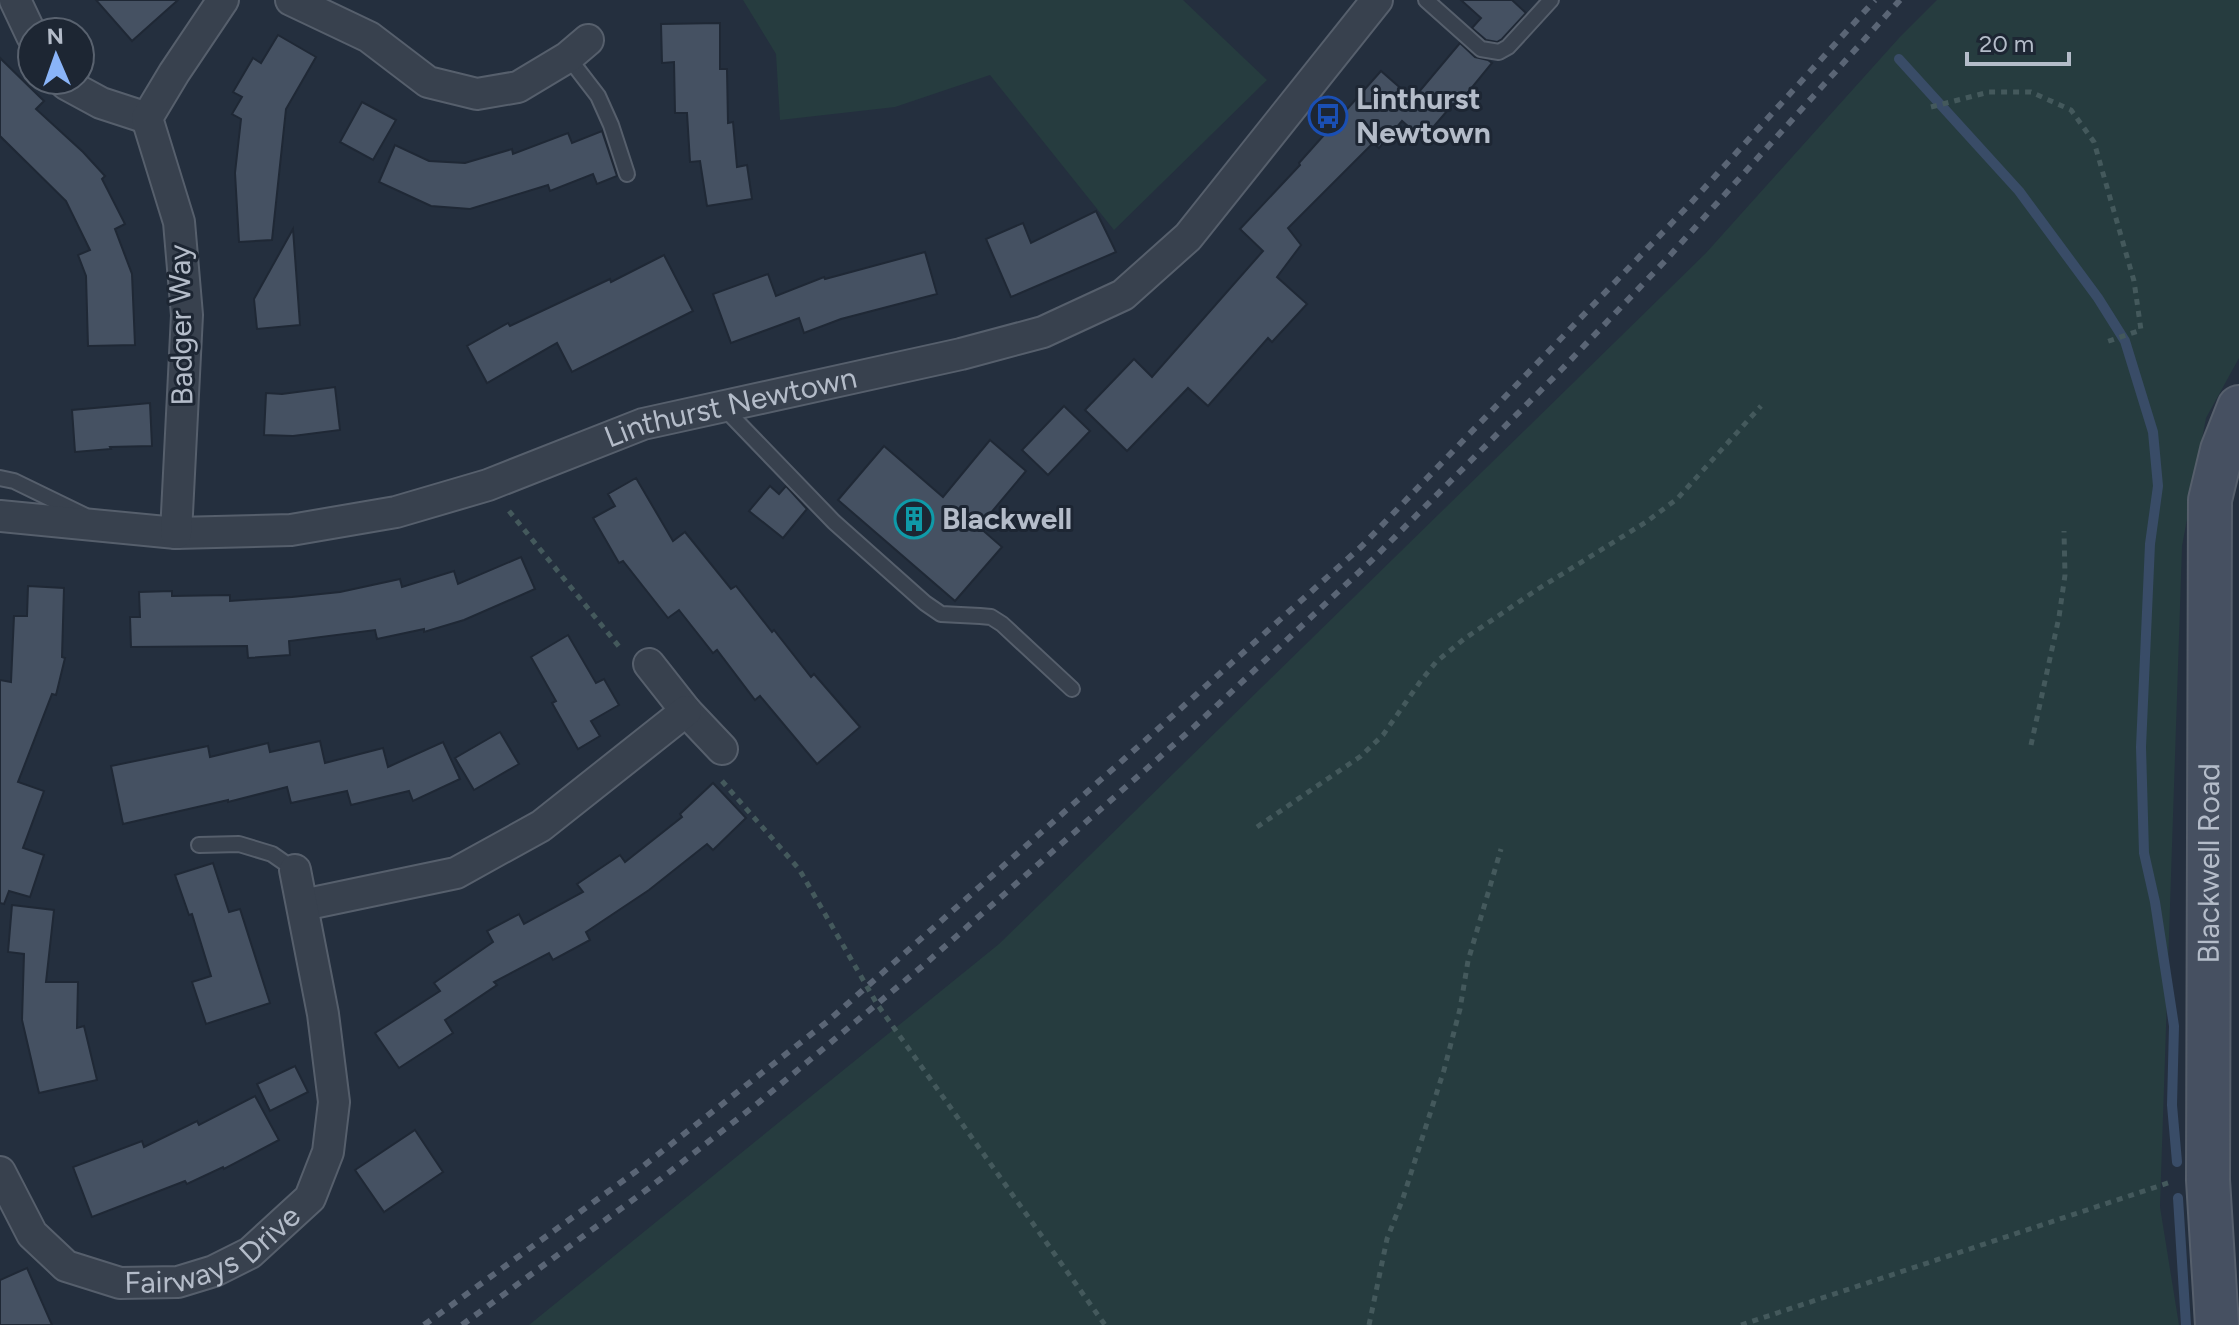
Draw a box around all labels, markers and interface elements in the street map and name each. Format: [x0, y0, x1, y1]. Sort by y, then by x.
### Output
north arrow [16, 16, 96, 96]
scale bar [1967, 16, 2069, 66]
text: N [46, 23, 64, 50]
text: 20 m [1979, 29, 2034, 58]
place label: Linthurst Newtown [1356, 80, 1491, 151]
bus stop icon: Linthurst Newtown [1307, 95, 1349, 137]
street label: Badger Way [161, 244, 200, 406]
street label: Linthurst Newtown [599, 359, 860, 455]
building icon: Blackwell [893, 498, 935, 540]
place label: Blackwell [942, 500, 1072, 537]
street label: Blackwell Road [2190, 763, 2227, 964]
street label: Fairways Drive [124, 1197, 308, 1301]

